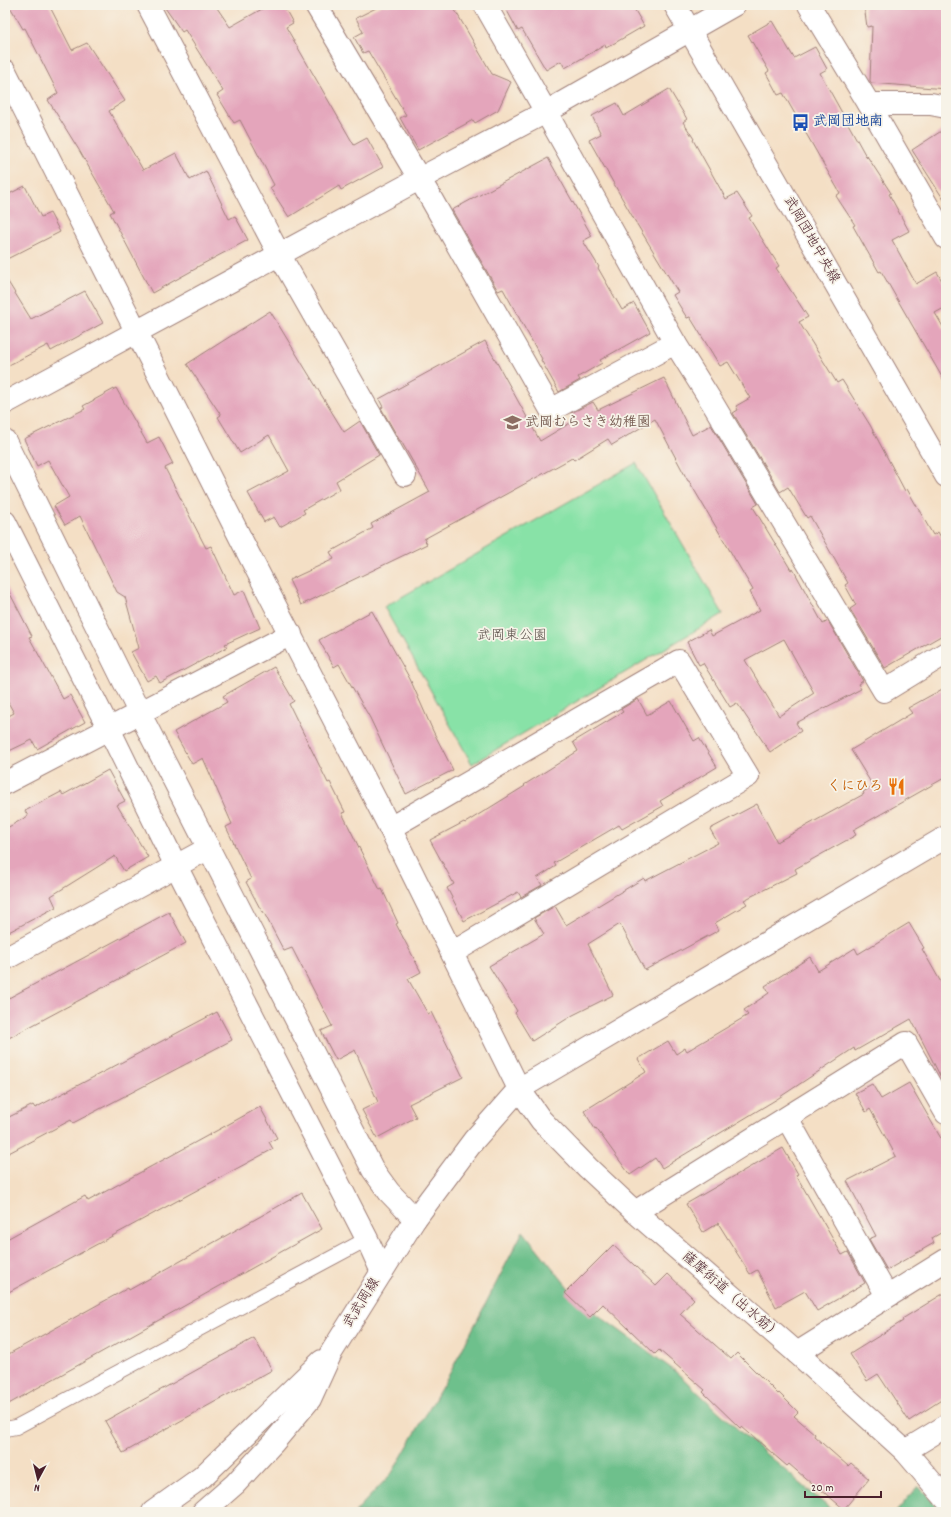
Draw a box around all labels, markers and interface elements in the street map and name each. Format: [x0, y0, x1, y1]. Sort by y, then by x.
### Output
bus stop icon: 武岡団地南 [790, 112, 810, 132]
place label: 武岡団地南 [813, 112, 883, 132]
street label: 武岡団地中央線 [778, 193, 844, 287]
school or university icon: 武岡むらさき幼稚園 [502, 413, 522, 433]
place label: 武岡むらさき幼稚園 [525, 413, 651, 433]
park label: 武岡東公園 [477, 626, 547, 646]
place label: くにひろ [827, 777, 883, 797]
restaurant icon: くにひろ [886, 777, 906, 797]
street label: 薩摩街道（出水筋） [677, 1247, 785, 1345]
street label: 武武岡線 [339, 1274, 385, 1332]
north arrow [18, 1459, 58, 1499]
scale bar [805, 1473, 881, 1499]
text: N [33, 1479, 41, 1495]
text: 20 m [811, 1480, 834, 1497]

